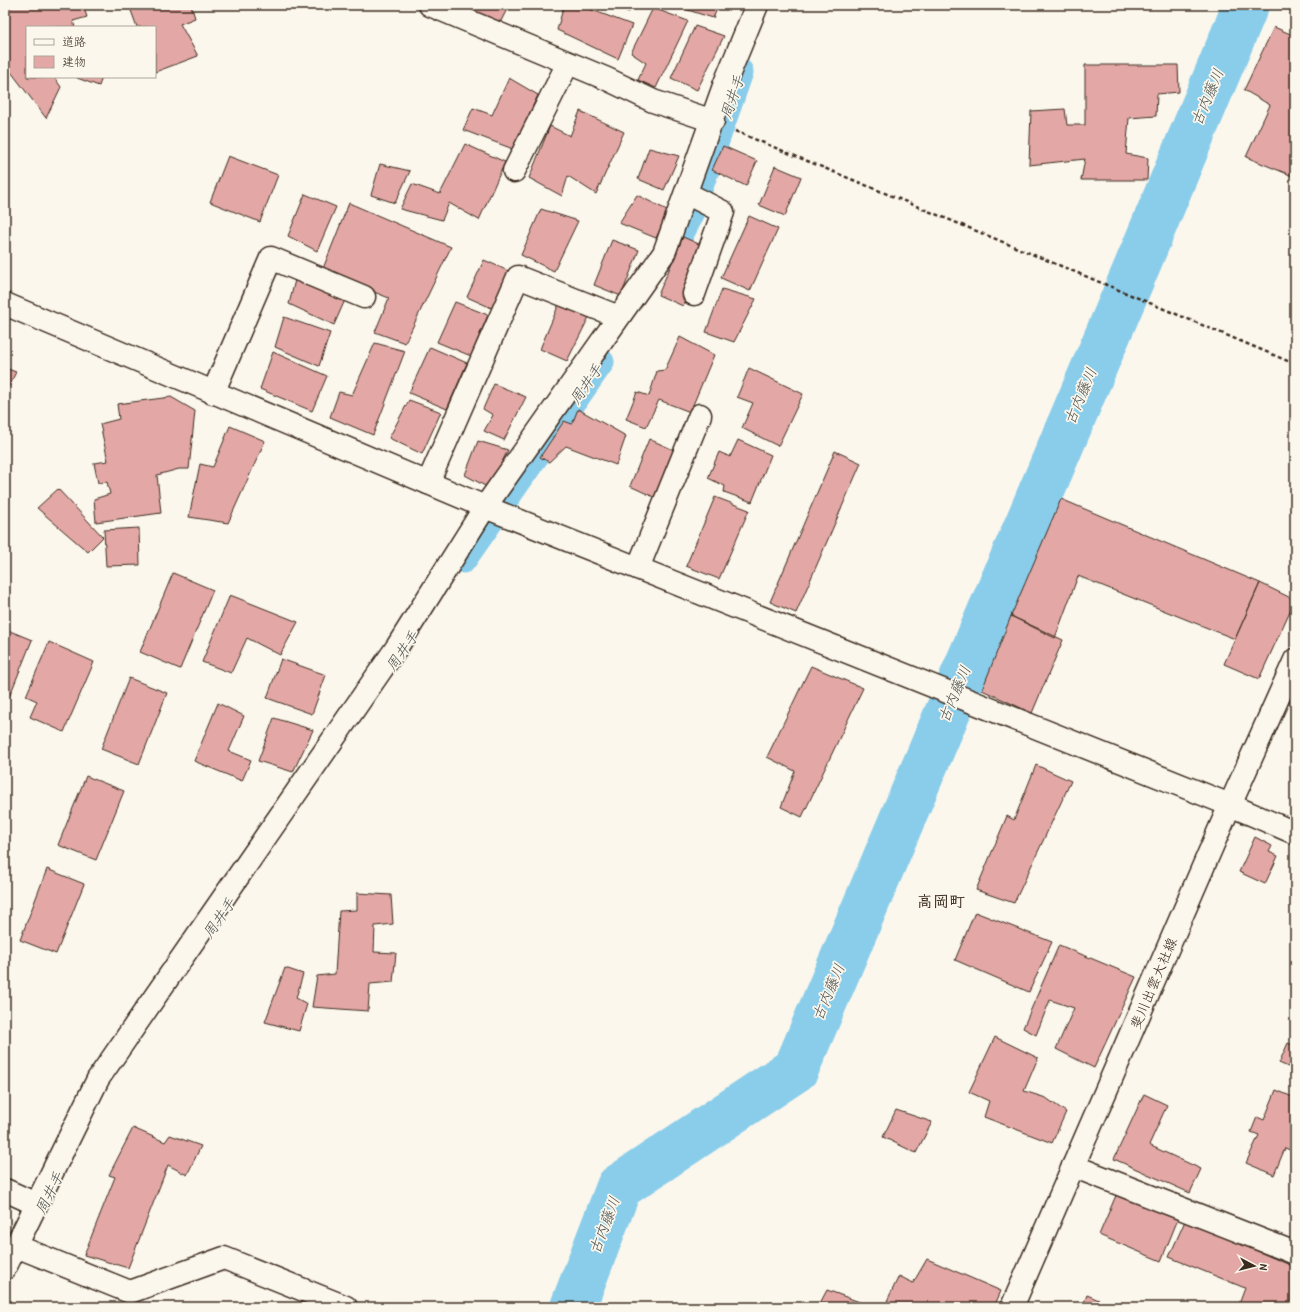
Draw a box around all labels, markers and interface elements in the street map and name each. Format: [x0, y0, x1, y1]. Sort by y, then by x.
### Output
legend [26, 26, 156, 78]
text: 道路 [62, 33, 86, 50]
text: 建物 [62, 53, 86, 70]
water label: 古内藤川 [1186, 65, 1228, 129]
water label: 周井手 [715, 71, 750, 122]
water label: 周井手 [564, 359, 608, 408]
water label: 古内藤川 [1059, 364, 1101, 428]
water label: 周井手 [380, 626, 424, 675]
water label: 古内藤川 [933, 662, 975, 726]
district label: 高岡町 [917, 890, 965, 912]
water label: 周井手 [197, 893, 241, 942]
street label: 斐川出雲大社線 [1125, 934, 1181, 1032]
water label: 古内藤川 [807, 960, 849, 1024]
water label: 周井手 [29, 1167, 69, 1218]
water label: 古内藤川 [583, 1193, 625, 1257]
north arrow [1234, 1246, 1274, 1286]
text: N [1257, 1263, 1271, 1271]

